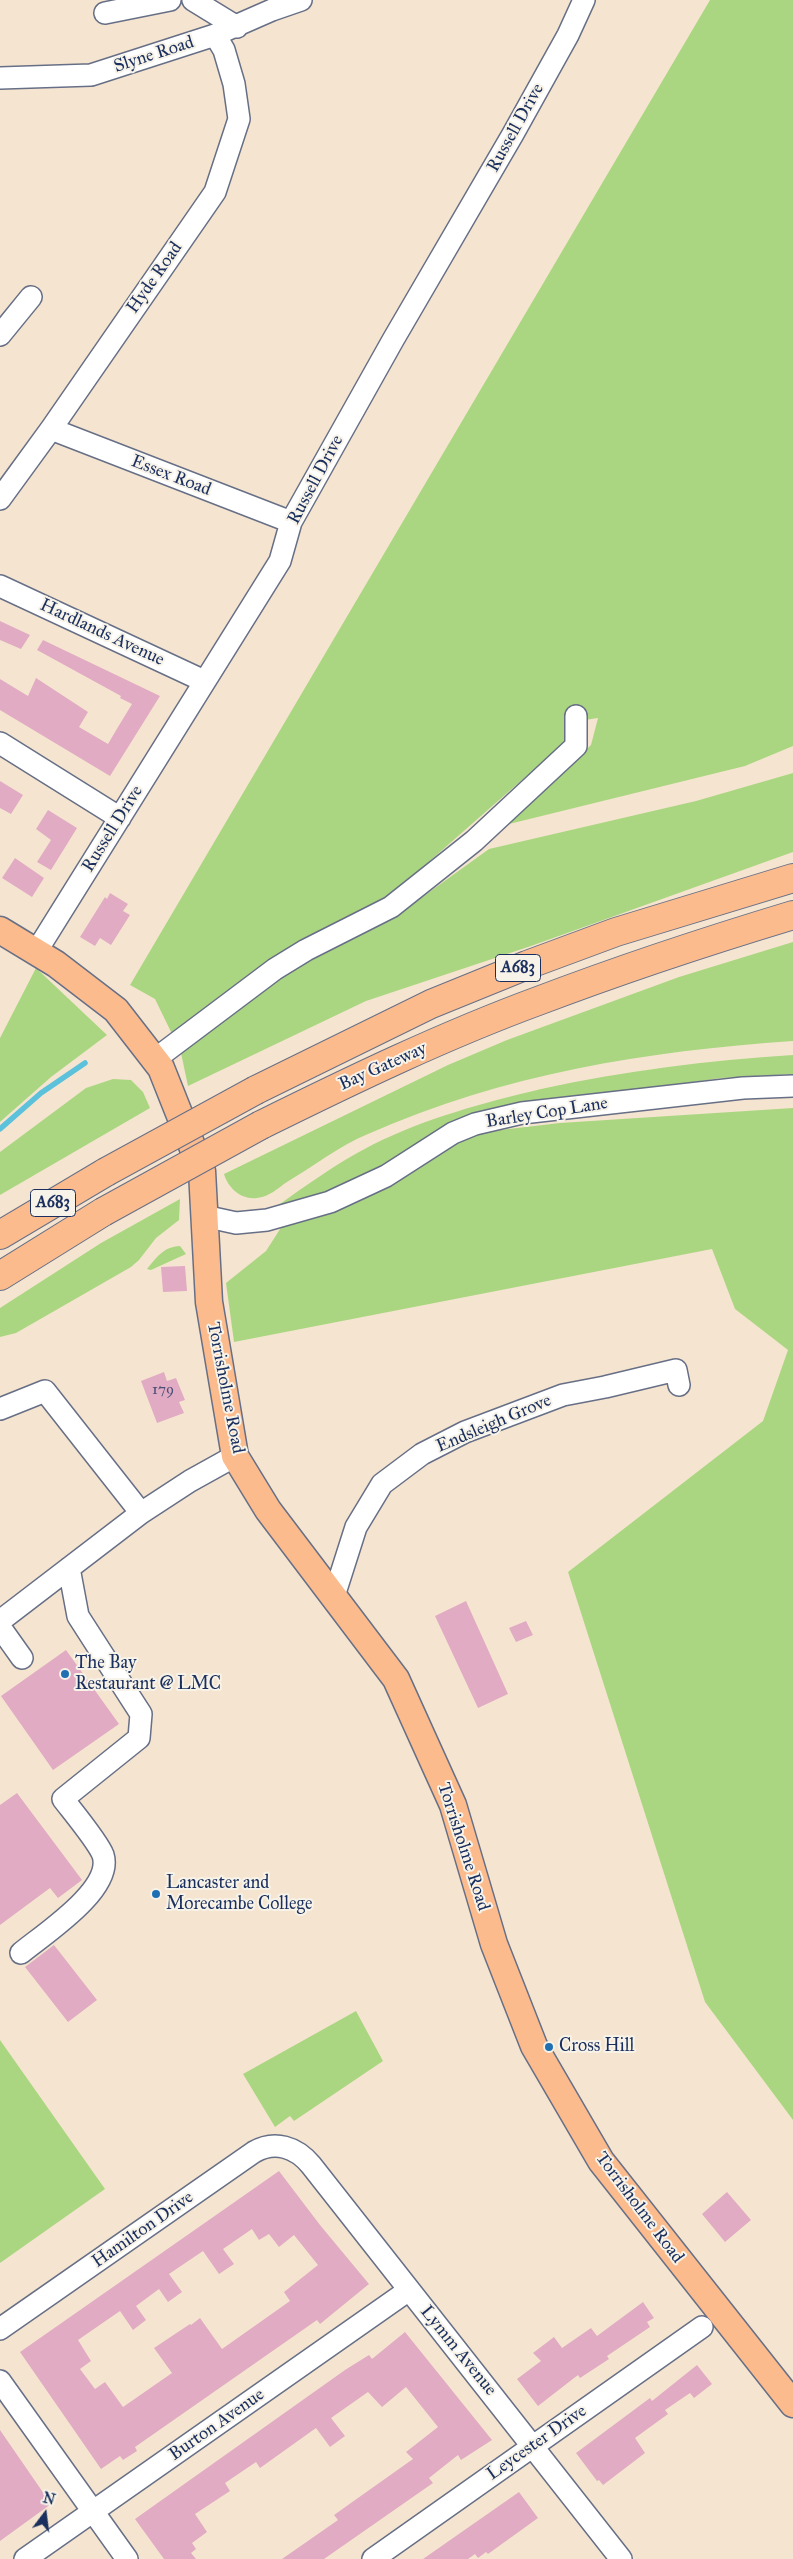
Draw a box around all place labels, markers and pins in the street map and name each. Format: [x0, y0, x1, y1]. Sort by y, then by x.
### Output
place label: The Bay Restaurant @ LMC [75, 1653, 221, 1696]
marker: The Bay Restaurant @ LMC [59, 1668, 71, 1680]
place label: Lancaster and Morecambe College [166, 1873, 312, 1916]
marker: Lancaster and Morecambe College [150, 1888, 162, 1900]
place label: Cross Hill [559, 2036, 634, 2058]
marker: Cross Hill [543, 2041, 555, 2053]

